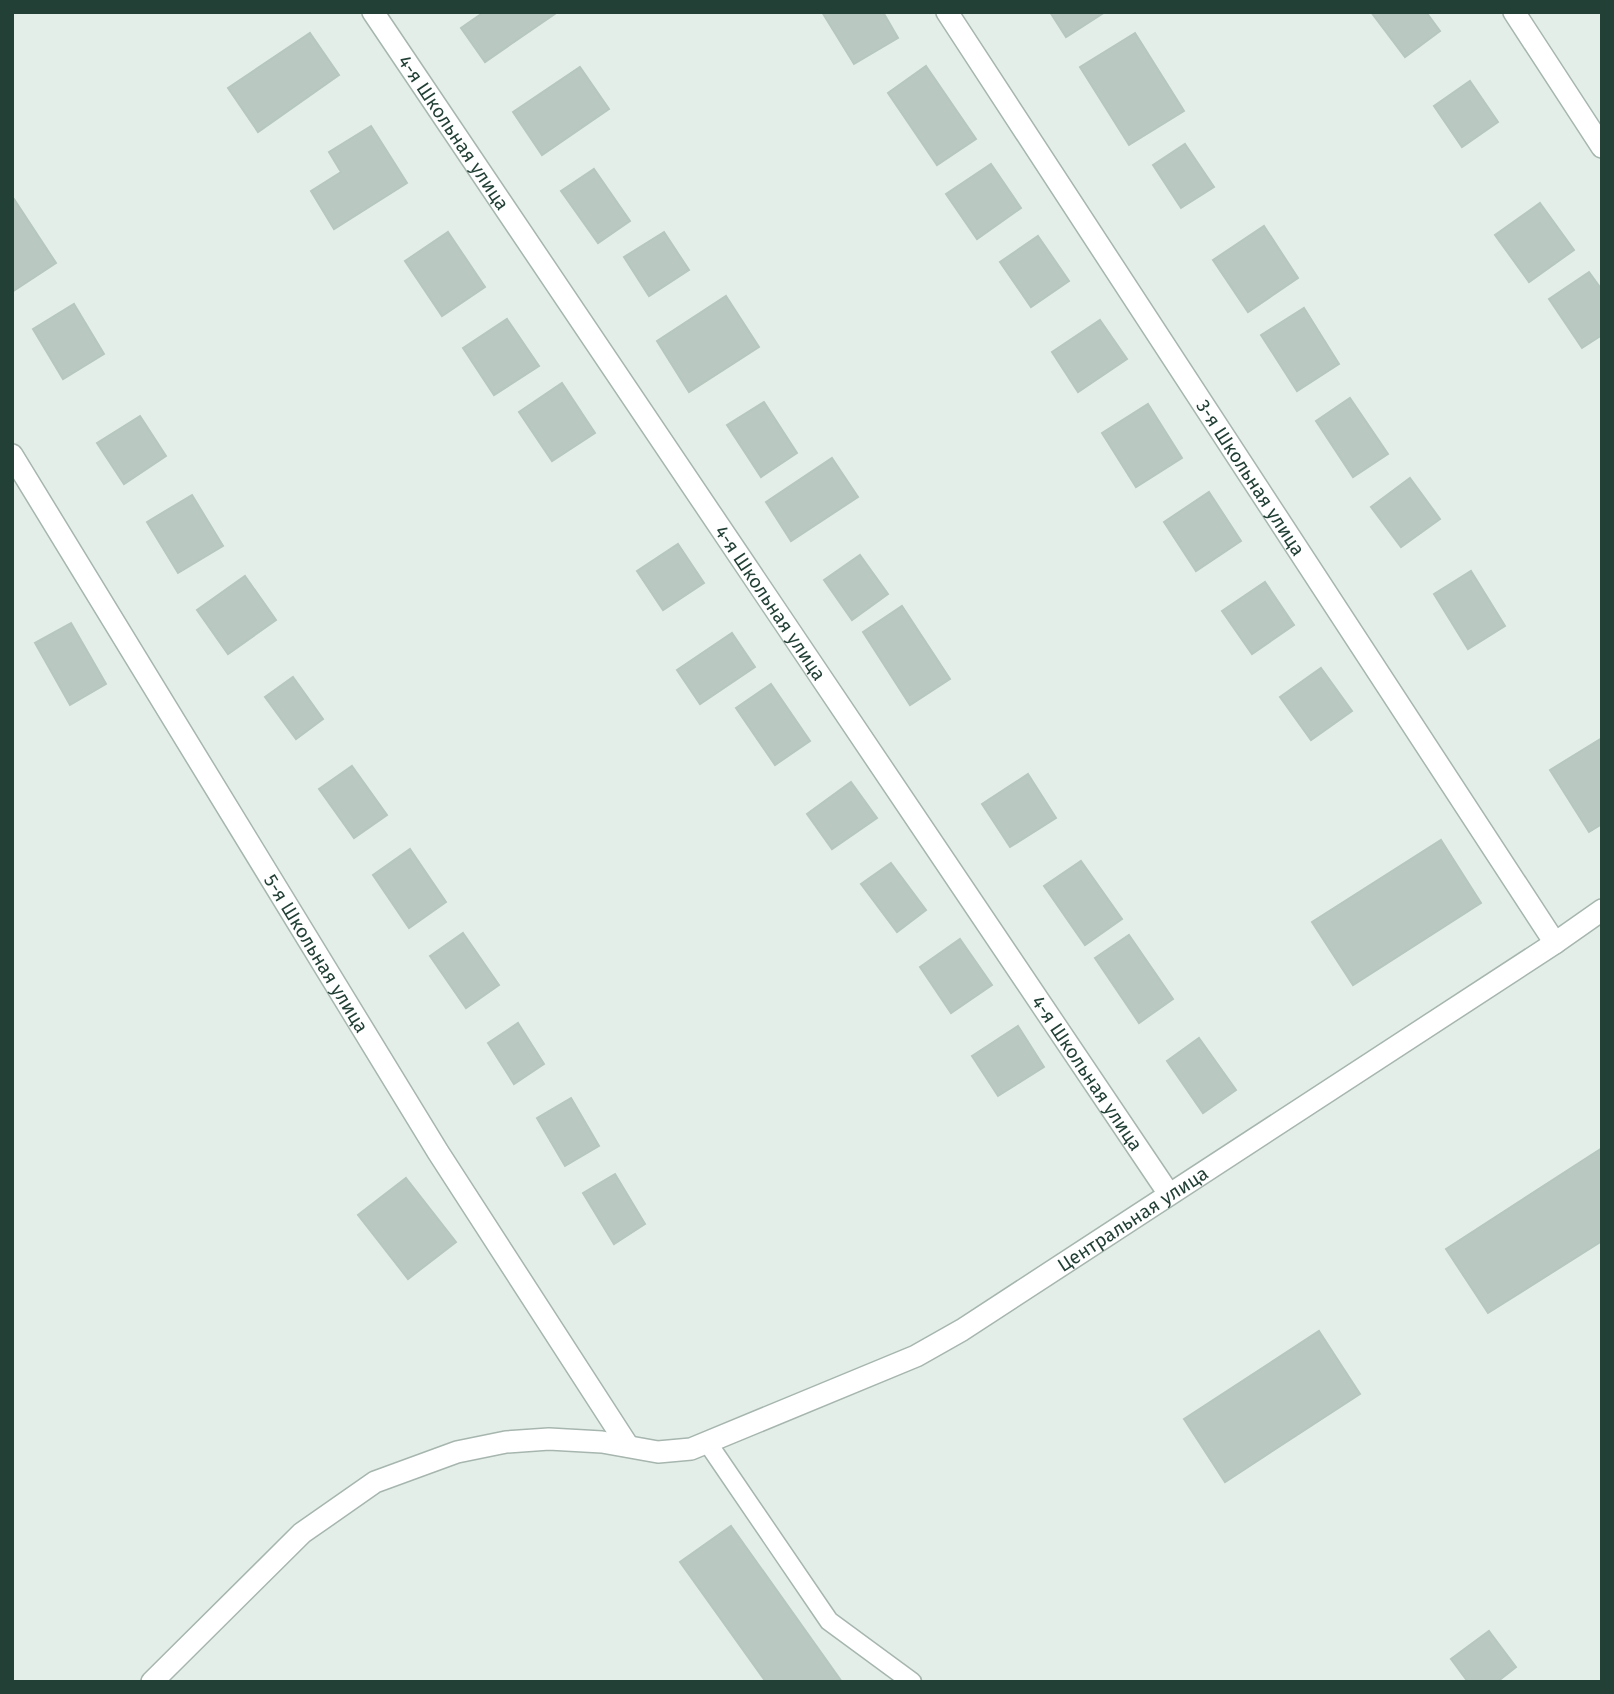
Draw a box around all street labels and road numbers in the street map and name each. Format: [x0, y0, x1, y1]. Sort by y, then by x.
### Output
street label: 4-я Школьная улица [393, 51, 514, 214]
street label: 3-я Школьная улица [1191, 396, 1310, 560]
street label: 4-я Школьная улица [710, 521, 831, 685]
street label: 5-я Школьная улица [259, 870, 373, 1037]
street label: 4-я Школьная улица [1027, 991, 1147, 1155]
street label: Центральная улица [1053, 1162, 1212, 1277]

